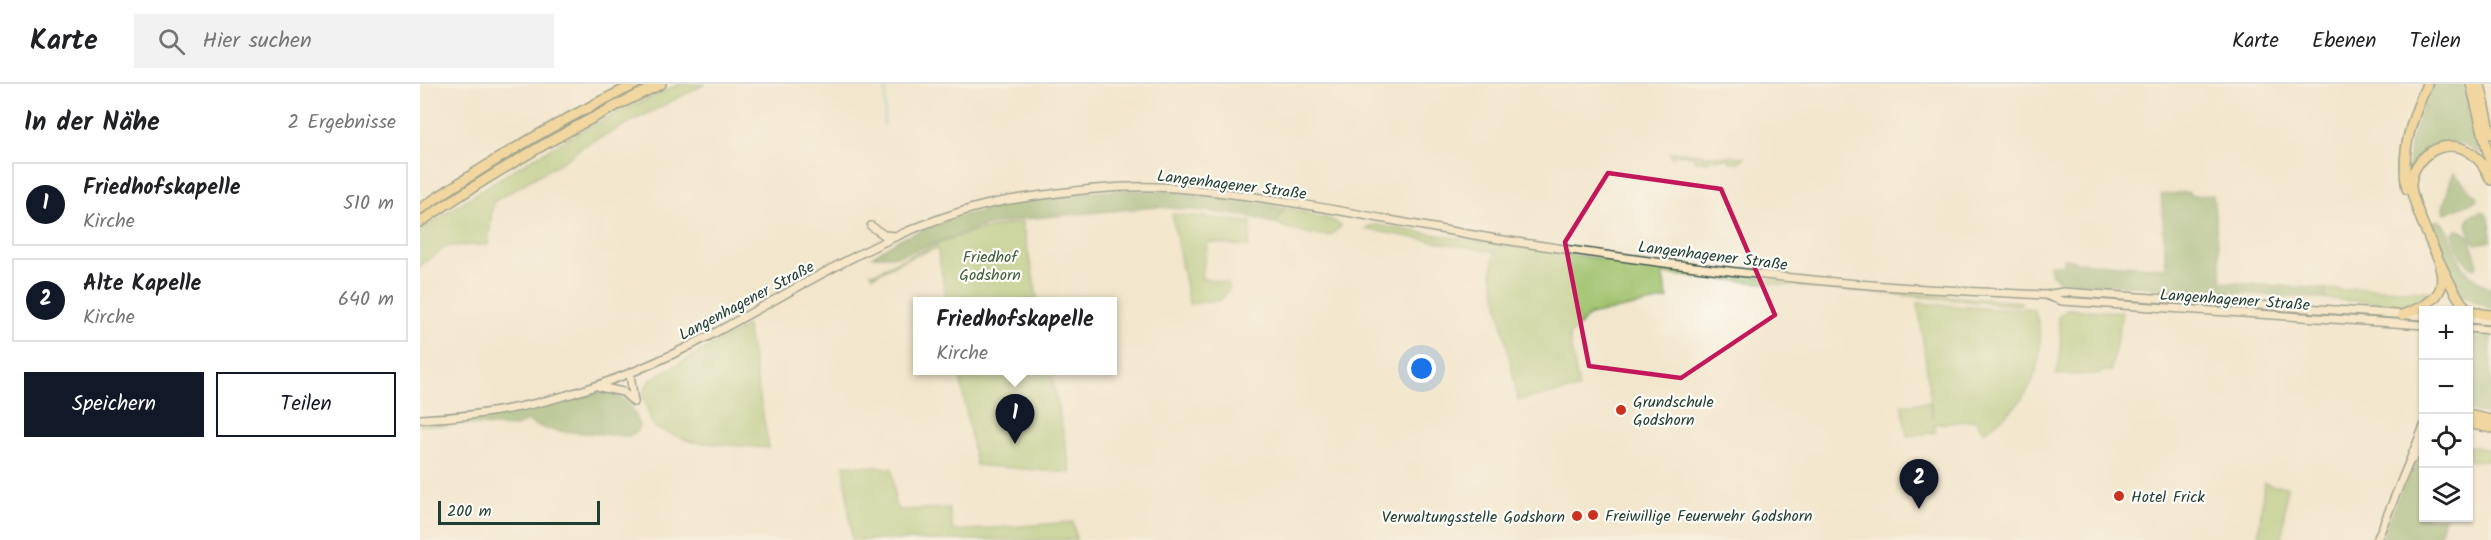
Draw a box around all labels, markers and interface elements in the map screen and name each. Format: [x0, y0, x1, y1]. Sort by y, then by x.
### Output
search box [134, 14, 554, 68]
text: Karte [30, 19, 98, 64]
text: Hier suchen [203, 24, 312, 59]
icon: search [155, 25, 188, 58]
text: Karte [2232, 25, 2279, 58]
text: Ebenen [2312, 25, 2377, 58]
text: Teilen [2410, 25, 2461, 58]
text: In der Nähe [24, 102, 160, 144]
text: 2 Ergebnisse [288, 107, 396, 139]
street label: Langenhagener Straße [1156, 164, 1308, 207]
text: Friedhofskapelle [83, 171, 241, 206]
text: 1 [42, 188, 49, 220]
text: 510 m [343, 188, 394, 220]
text: Kirche [83, 206, 135, 238]
street label: Langenhagener Straße [1637, 235, 1789, 278]
park label: Friedhof Godshorn [959, 245, 1021, 288]
street label: Langenhagener Straße [674, 255, 819, 348]
text: Alte Kapelle [83, 267, 201, 302]
street label: Langenhagener Straße [2159, 283, 2311, 318]
text: 2 [40, 284, 51, 316]
text: 640 m [338, 284, 394, 316]
popup [913, 297, 1117, 375]
text: Kirche [83, 302, 135, 334]
text: Friedhofskapelle [936, 303, 1094, 338]
map controls [2419, 306, 2473, 522]
button: + [2419, 306, 2473, 360]
text: Kirche [936, 338, 988, 370]
your location [1407, 354, 1436, 383]
button: − [2419, 360, 2473, 414]
button: Speichern [24, 372, 204, 437]
button: Teilen [216, 372, 396, 437]
place label: Grundschule Godshorn [1633, 390, 1714, 433]
pin: 1 [996, 394, 1034, 444]
marker: Grundschule Godshorn [1614, 403, 1628, 417]
button: locate [2419, 414, 2473, 468]
pin: 2 [1900, 460, 1938, 509]
button: layers [2419, 468, 2473, 522]
place label: Hotel Frick [2131, 485, 2205, 510]
marker: Hotel Frick [2112, 489, 2126, 503]
scale bar [438, 498, 600, 526]
text: 200 m [447, 499, 491, 524]
place label: Freiwillige Feuerwehr Godshorn [1605, 504, 1813, 529]
place label: Verwaltungsstelle Godshorn [1382, 505, 1565, 530]
marker: Freiwillige Feuerwehr Godshorn [1586, 508, 1600, 522]
marker: Verwaltungsstelle Godshorn [1570, 509, 1584, 523]

